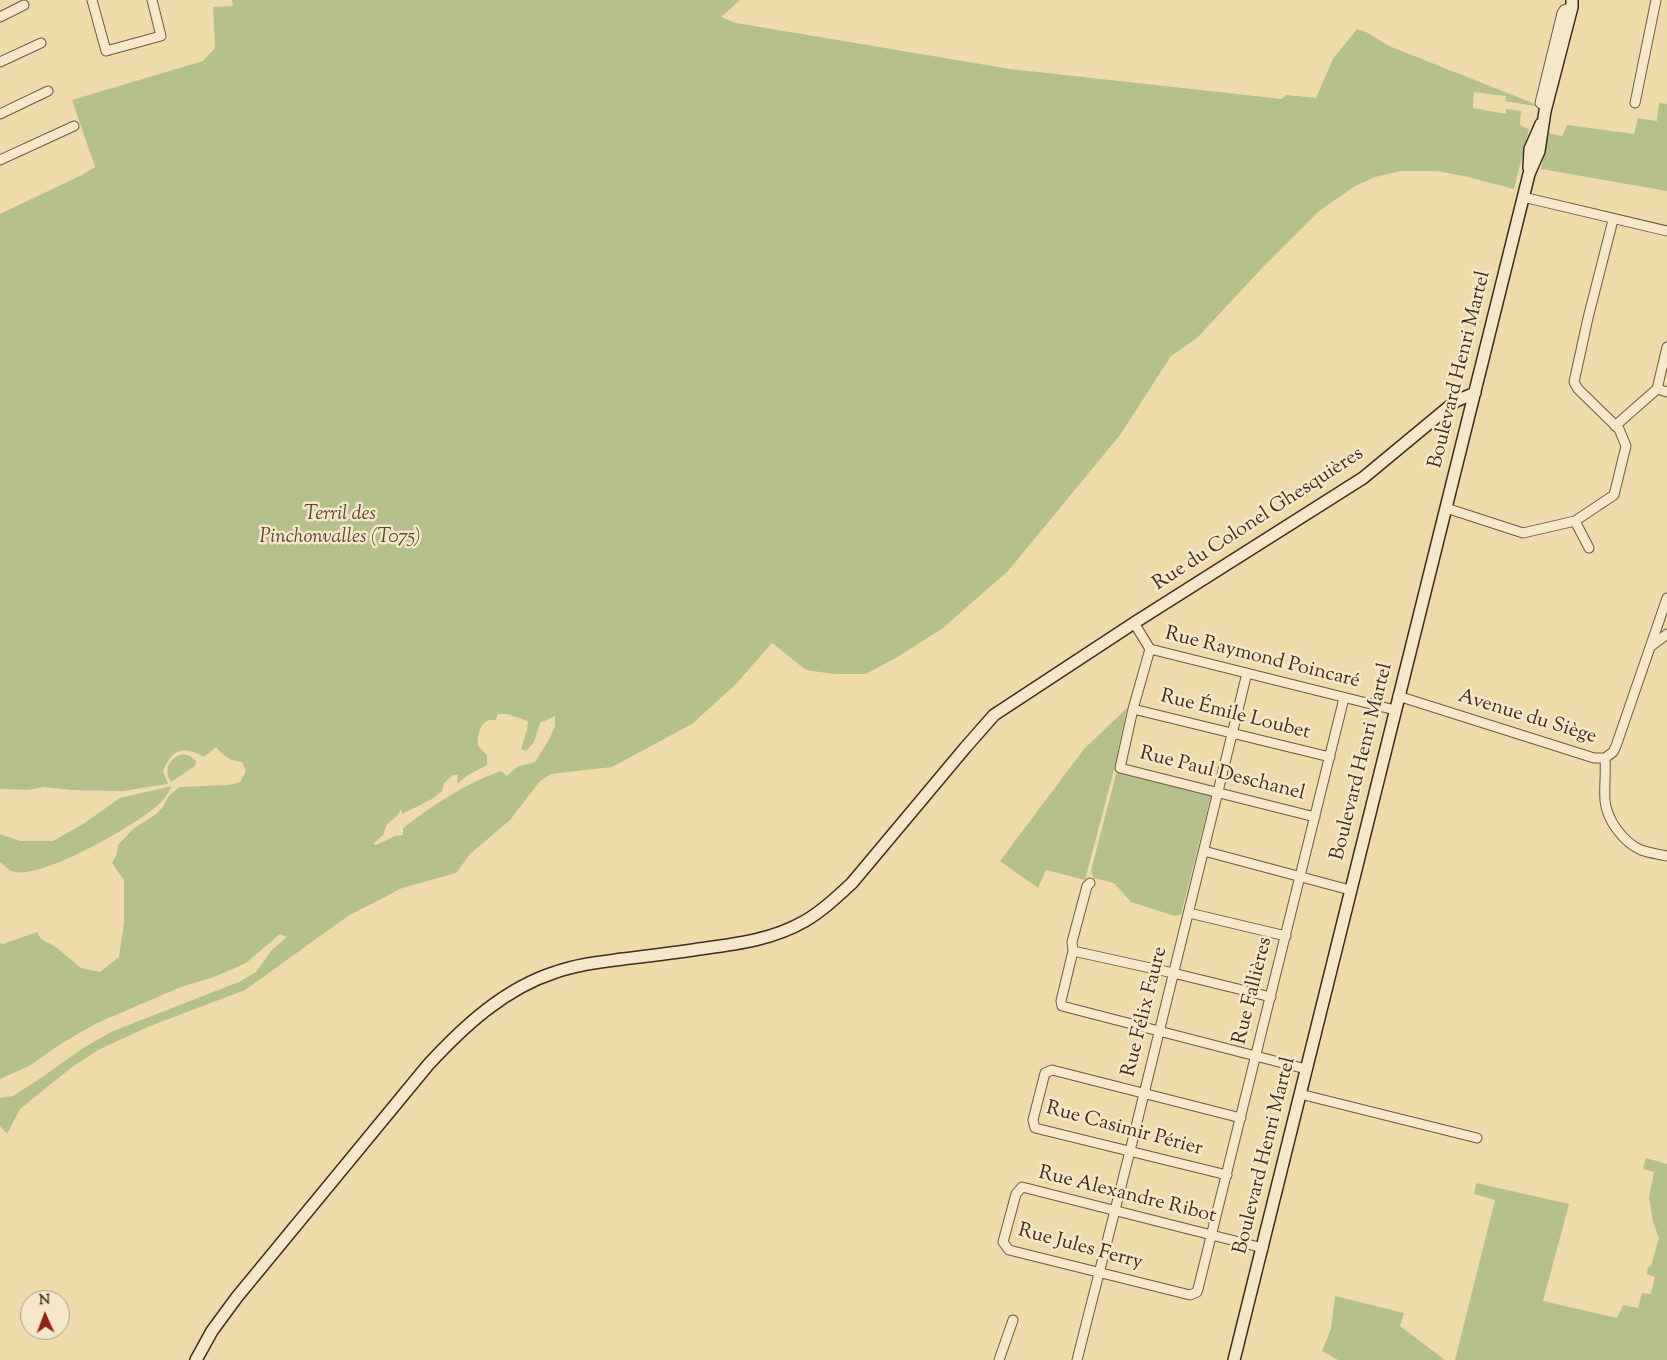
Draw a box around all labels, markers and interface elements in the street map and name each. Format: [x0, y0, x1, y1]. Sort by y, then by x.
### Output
street label: Boulevard Henri Martel [1425, 269, 1497, 471]
street label: Rue du Colonel Ghesquières [1149, 443, 1369, 597]
park label: Terril des Pinchonvalles (T075) [260, 504, 420, 551]
street label: Rue Raymond Poincaré [1162, 623, 1362, 695]
street label: Boulevard Henri Martel [1327, 661, 1399, 863]
street label: Rue Émile Loubet [1158, 686, 1312, 746]
street label: Avenue du Siège [1455, 686, 1599, 750]
street label: Rue Paul Deschanel [1137, 743, 1307, 807]
street label: Rue Fallières [1229, 935, 1279, 1047]
street label: Rue Félix Faure [1118, 944, 1174, 1080]
street label: Boulevard Henri Martel [1230, 1055, 1302, 1257]
street label: Rue Casimir Périer [1043, 1098, 1205, 1162]
street label: Rue Alexandre Ribot [1036, 1162, 1218, 1230]
street label: Rue Jules Ferry [1015, 1220, 1145, 1276]
north arrow [20, 1290, 70, 1340]
text: N [39, 1291, 50, 1311]

